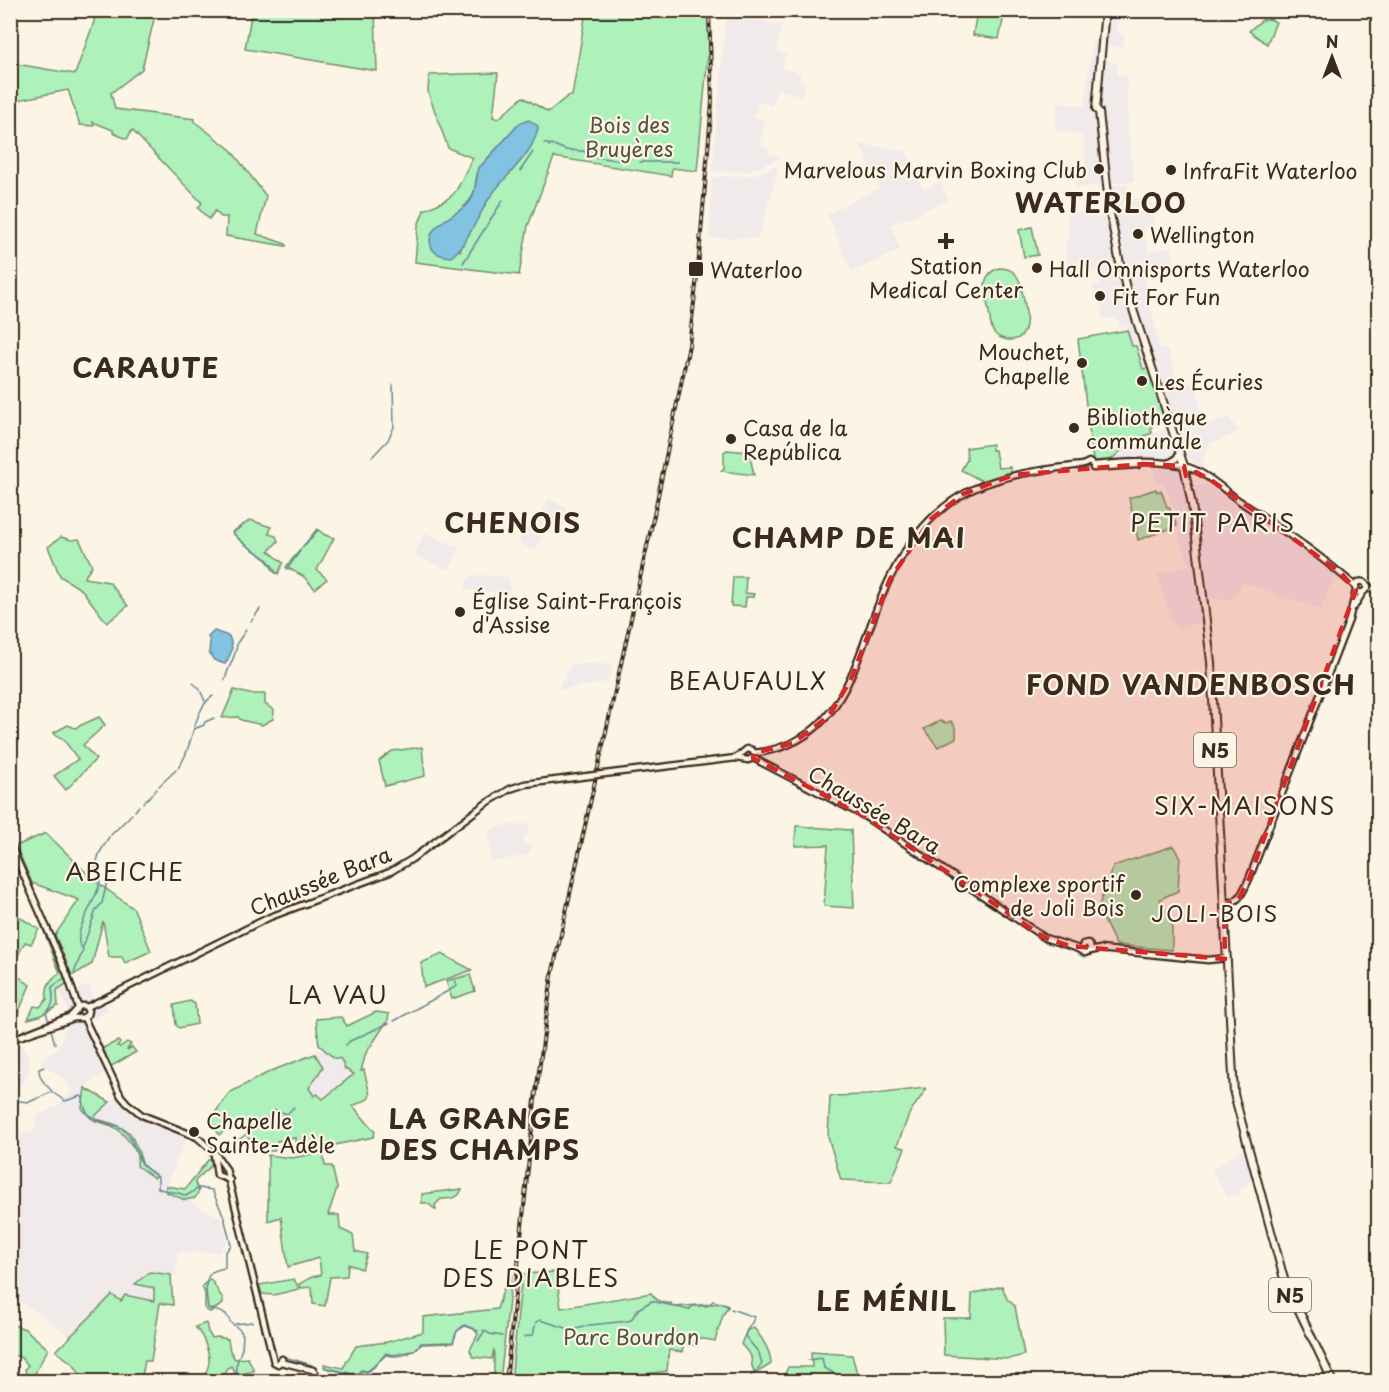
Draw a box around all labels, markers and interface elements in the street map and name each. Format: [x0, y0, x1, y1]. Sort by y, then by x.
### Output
north arrow [1302, 27, 1362, 87]
text: N [1326, 29, 1338, 53]
park label: Bois des Bruyères [585, 108, 673, 164]
place label: Marvelous Marvin Boxing Club [784, 153, 1087, 185]
place label: InfraFit Waterloo [1183, 154, 1357, 186]
marker: Marvelous Marvin Boxing Club [1092, 162, 1106, 176]
marker: InfraFit Waterloo [1164, 163, 1178, 177]
district label: WATERLOO [1015, 181, 1187, 222]
place label: Wellington [1150, 218, 1255, 250]
marker: Wellington [1131, 227, 1145, 241]
marker: Station Medical Center [937, 232, 955, 250]
place label: Station Medical Center [869, 249, 1023, 305]
place label: Hall Omnisports Waterloo [1049, 252, 1310, 284]
place label: Waterloo [710, 253, 803, 285]
marker: Waterloo [687, 260, 705, 278]
marker: Hall Omnisports Waterloo [1030, 261, 1044, 275]
place label: Fit For Fun [1112, 280, 1220, 312]
marker: Fit For Fun [1093, 289, 1107, 303]
place label: Mouchet, Chapelle [978, 335, 1070, 391]
district label: CARAUTE [72, 346, 220, 387]
marker: Mouchet, Chapelle [1075, 356, 1089, 370]
place label: Les Écuries [1154, 365, 1263, 397]
marker: Les Écuries [1135, 374, 1149, 388]
place label: Bibliothèque communale [1086, 400, 1207, 456]
place label: Casa de la República [743, 411, 848, 467]
marker: Bibliothèque communale [1067, 421, 1081, 435]
marker: Casa de la República [724, 432, 738, 446]
district label: CHENOIS [444, 501, 582, 542]
district label: PETIT PARIS [1130, 504, 1296, 540]
district label: CHAMP DE MAI [732, 516, 966, 557]
place label: Église Saint-François d'Assise [472, 584, 682, 640]
marker: Église Saint-François d'Assise [453, 605, 467, 619]
district label: BEAUFAULX [669, 662, 827, 698]
district label: FOND VANDENBOSCH [1026, 663, 1356, 704]
road number: N5 [1194, 733, 1236, 767]
street label: Chaussée Bara [802, 757, 948, 862]
district label: SIX-MAISONS [1154, 787, 1336, 823]
street label: Chaussée Bara [244, 837, 396, 923]
district label: ABEICHE [65, 853, 185, 889]
place label: Complexe sportif de Joli Bois [953, 867, 1125, 923]
marker: Complexe sportif de Joli Bois [1129, 888, 1143, 902]
district label: JOLI-BOIS [1151, 896, 1279, 929]
district label: LA VAU [288, 976, 388, 1012]
district label: LA GRANGE DES CHAMPS [379, 1097, 581, 1169]
place label: Chapelle Sainte-Adèle [206, 1104, 335, 1160]
marker: Chapelle Sainte-Adèle [187, 1125, 201, 1139]
district label: LE PONT DES DIABLES [442, 1231, 620, 1295]
road number: N5 [1269, 1278, 1311, 1312]
district label: LE MÉNIL [816, 1279, 958, 1320]
park label: Parc Bourdon [563, 1320, 699, 1352]

